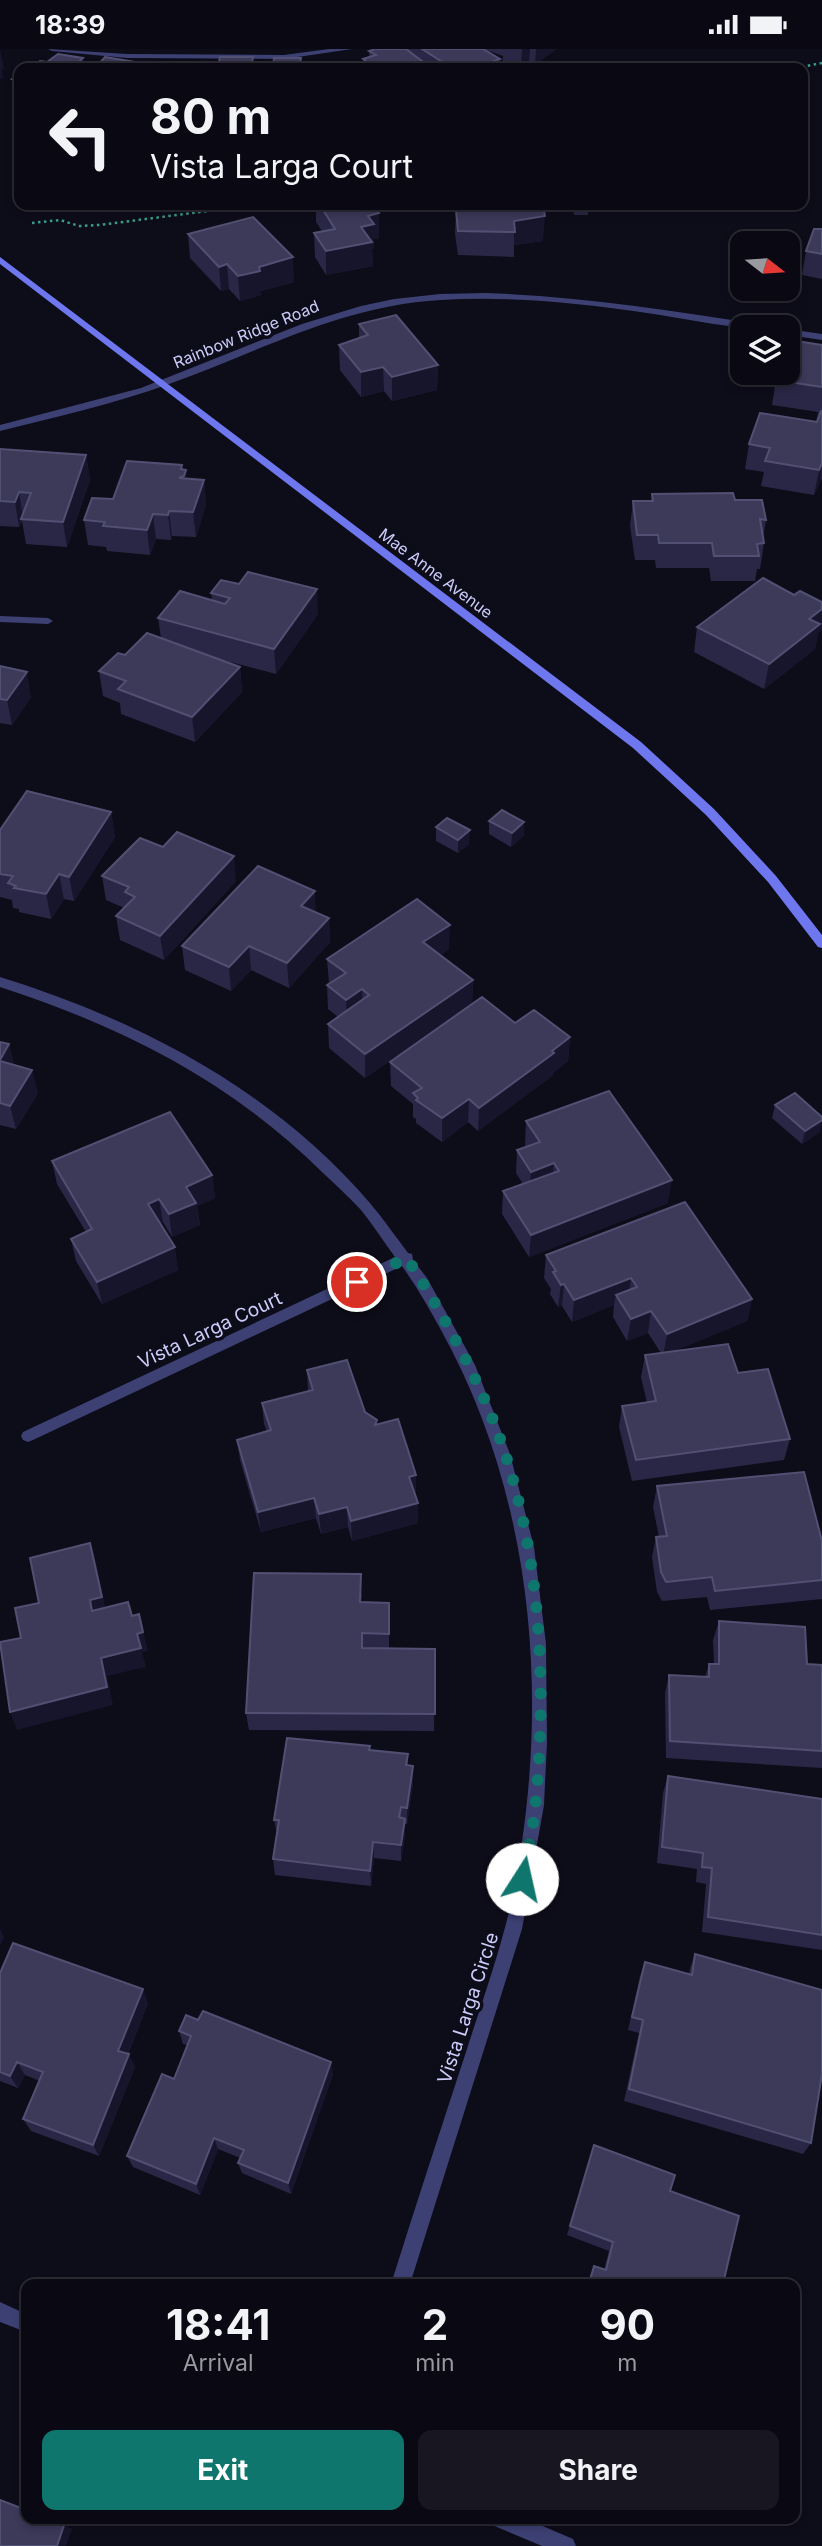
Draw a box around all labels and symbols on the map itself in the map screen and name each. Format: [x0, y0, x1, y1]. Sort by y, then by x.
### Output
north arrow [730, 231, 800, 301]
street label: Rainbow Ridge Road [170, 296, 322, 372]
street label: Mae Anne Avenue [375, 524, 497, 622]
pin [327, 1252, 387, 1312]
street label: Vista Larga Court [134, 1287, 286, 1373]
position arrow [485, 1842, 559, 1916]
street label: Vista Larga Circle [433, 1929, 503, 2087]

